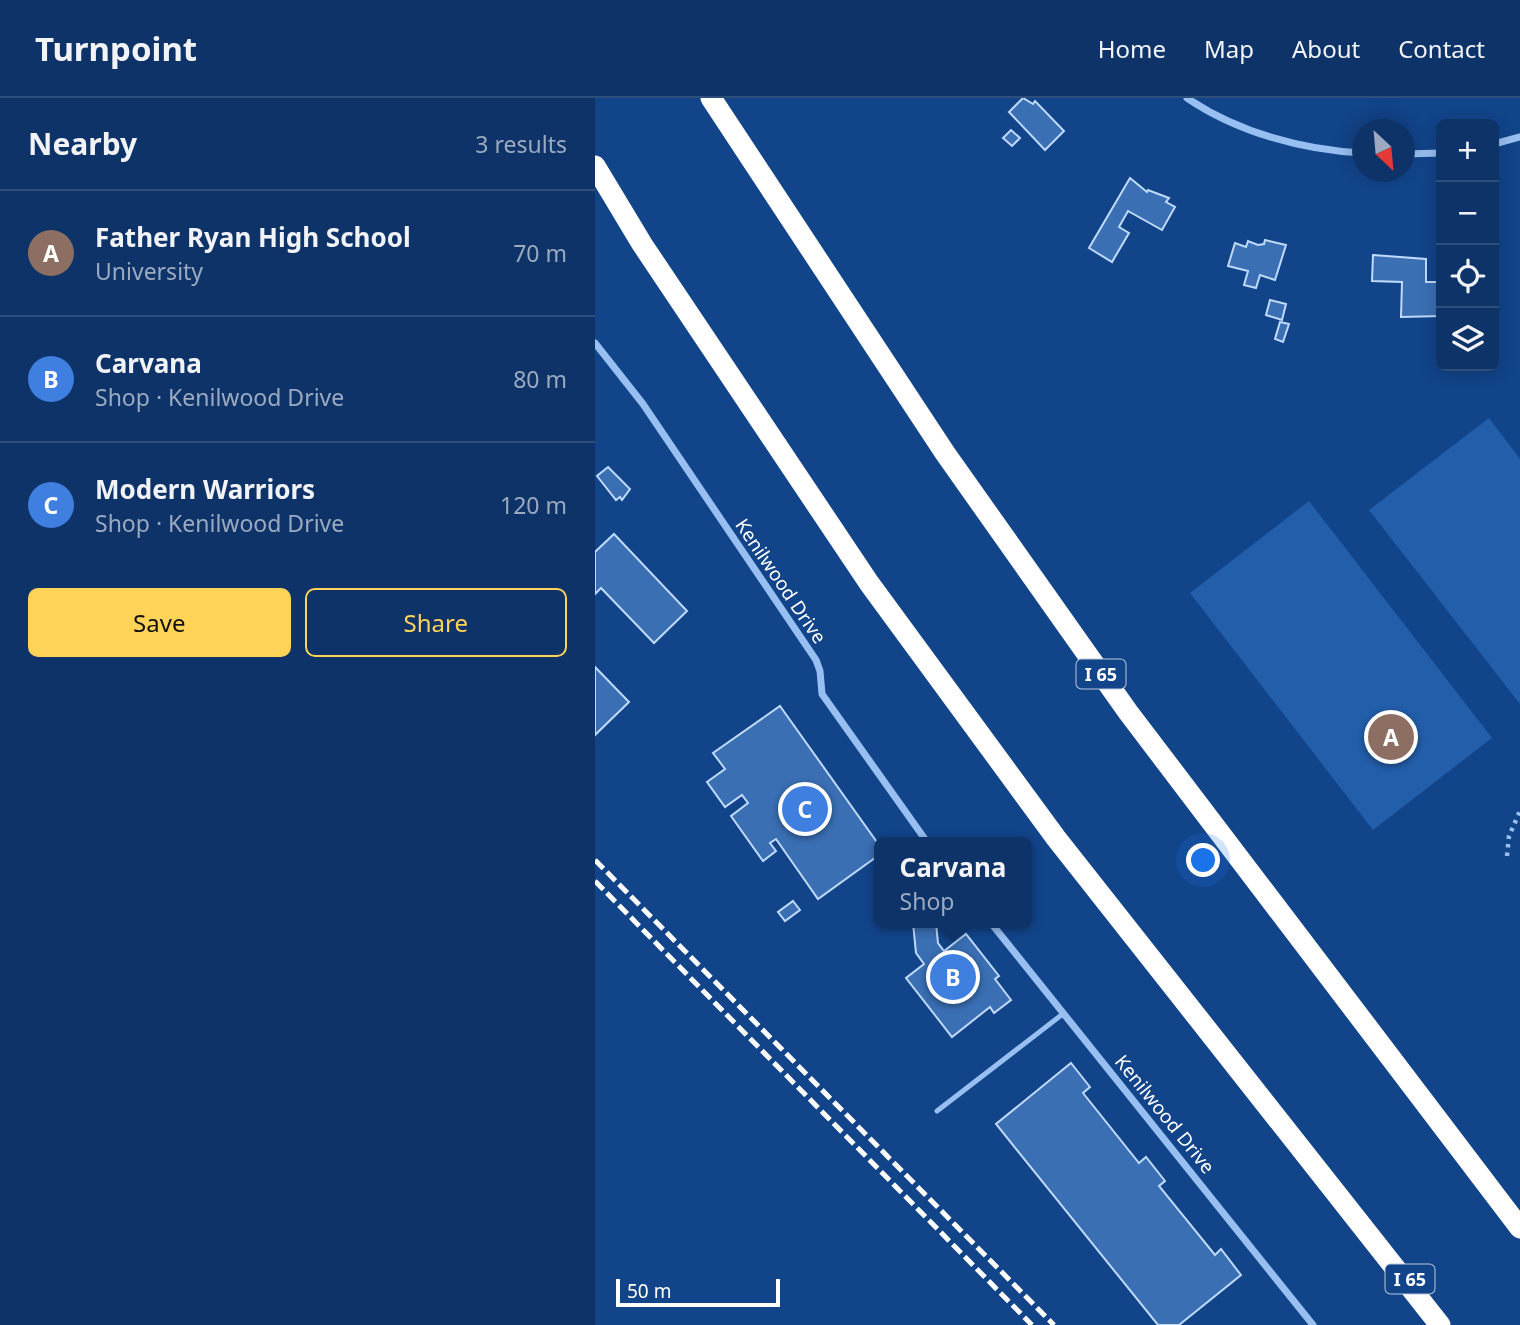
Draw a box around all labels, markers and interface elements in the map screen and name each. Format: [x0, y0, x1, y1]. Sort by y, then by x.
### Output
text: Turnpoint [35, 26, 197, 71]
text: Home [1098, 32, 1166, 65]
text: Map [1204, 32, 1254, 65]
text: About [1292, 32, 1360, 65]
text: Contact [1398, 32, 1485, 65]
north arrow [1352, 119, 1415, 182]
map controls [1436, 119, 1499, 371]
button: + [1436, 119, 1499, 182]
text: Nearby [28, 123, 137, 164]
text: 3 results [475, 128, 567, 160]
button: − [1436, 182, 1499, 245]
text: Father Ryan High School [95, 219, 411, 255]
text: A [43, 237, 59, 269]
text: 70 m [513, 237, 567, 269]
button: locate [1436, 245, 1499, 308]
text: University [95, 255, 203, 287]
button: layers [1436, 308, 1499, 371]
text: Carvana [95, 345, 202, 381]
text: B [43, 363, 59, 395]
text: 80 m [513, 363, 567, 395]
text: Shop · Kenilwood Drive [95, 381, 344, 413]
text: Modern Warriors [95, 471, 315, 507]
text: C [44, 489, 58, 521]
text: 120 m [500, 489, 567, 521]
text: Shop · Kenilwood Drive [95, 507, 344, 539]
street label: Kenilwood Drive [730, 513, 832, 649]
button: Save [28, 588, 291, 657]
button: Share [305, 588, 567, 657]
road number: I 65 [1077, 660, 1125, 688]
pin: A [1368, 711, 1414, 763]
pin: C [782, 783, 828, 835]
popup [874, 837, 1032, 928]
your location [1186, 843, 1220, 877]
text: Carvana [900, 849, 1006, 885]
text: Shop [900, 885, 955, 917]
pin: B [930, 951, 976, 1003]
street label: Kenilwood Drive [1109, 1049, 1221, 1179]
road number: I 65 [1385, 1264, 1435, 1294]
scale bar [616, 1276, 781, 1308]
text: 50 m [627, 1278, 671, 1304]

